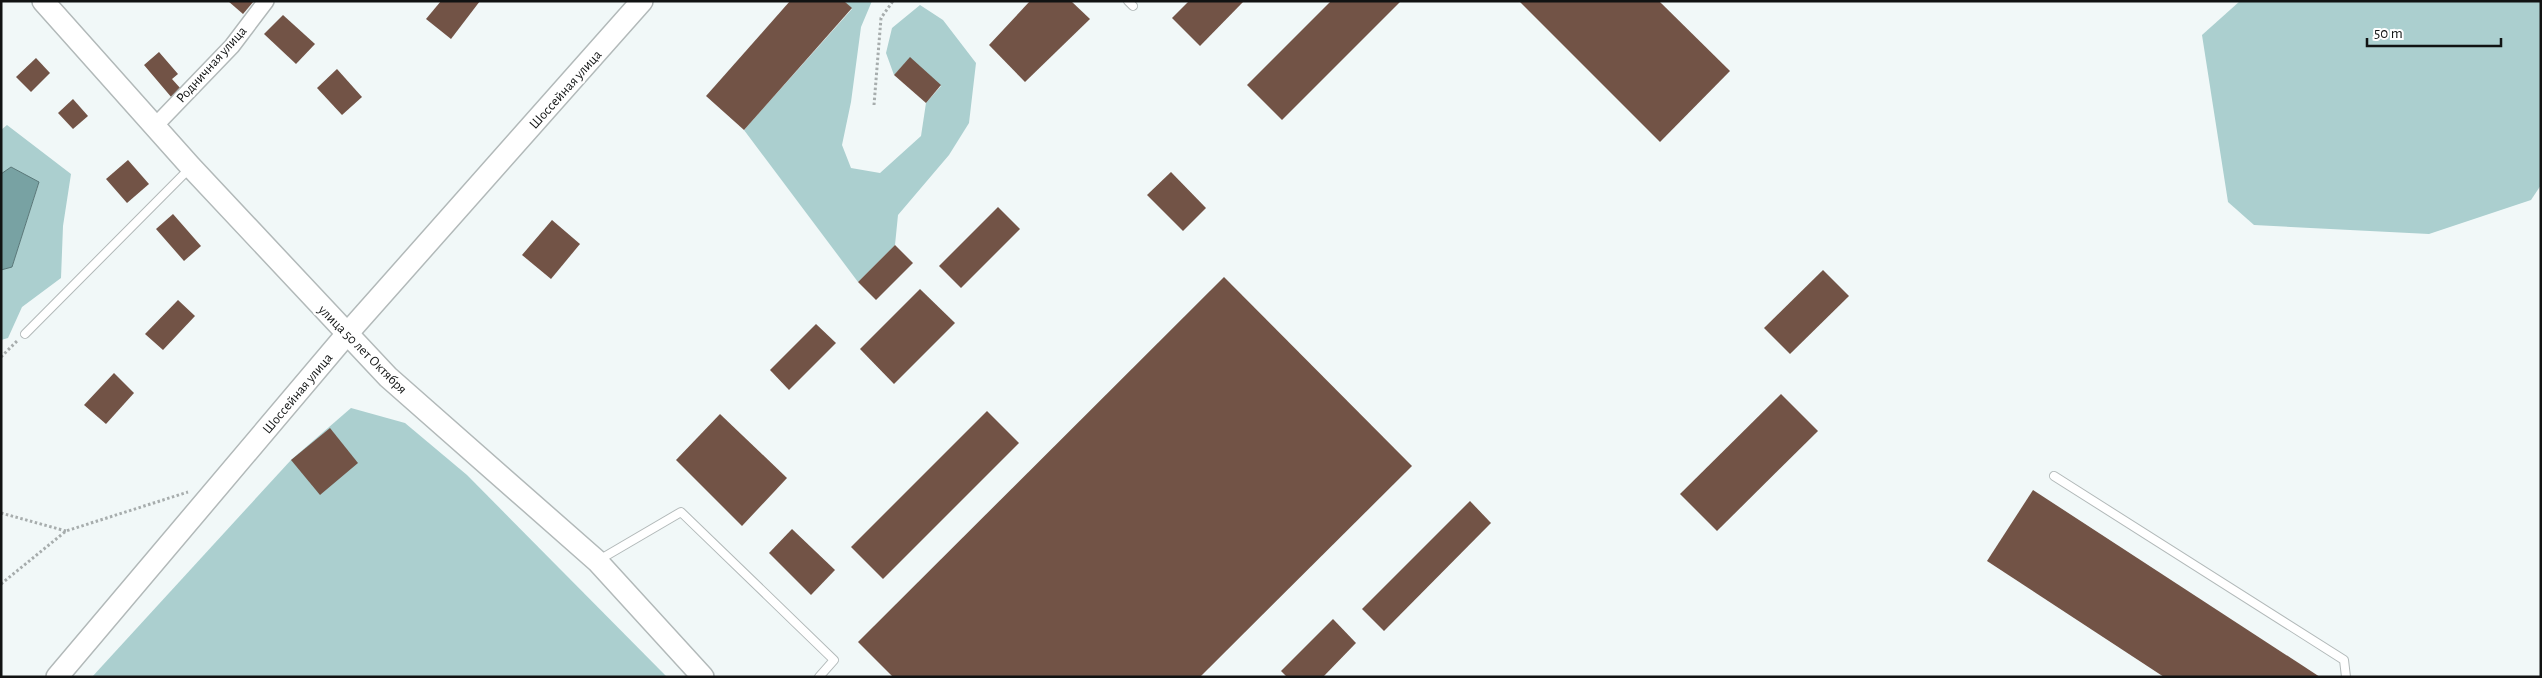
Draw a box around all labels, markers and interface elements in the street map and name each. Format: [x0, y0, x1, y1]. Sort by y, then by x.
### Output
scale bar [2367, 15, 2501, 47]
street label: Родничная улица [174, 23, 250, 106]
text: 50 m [2374, 26, 2403, 41]
street label: Шоссейная улица [527, 47, 605, 132]
street label: улица 50 лет Октября [315, 302, 409, 397]
street label: Шоссейная улица [260, 350, 336, 437]

